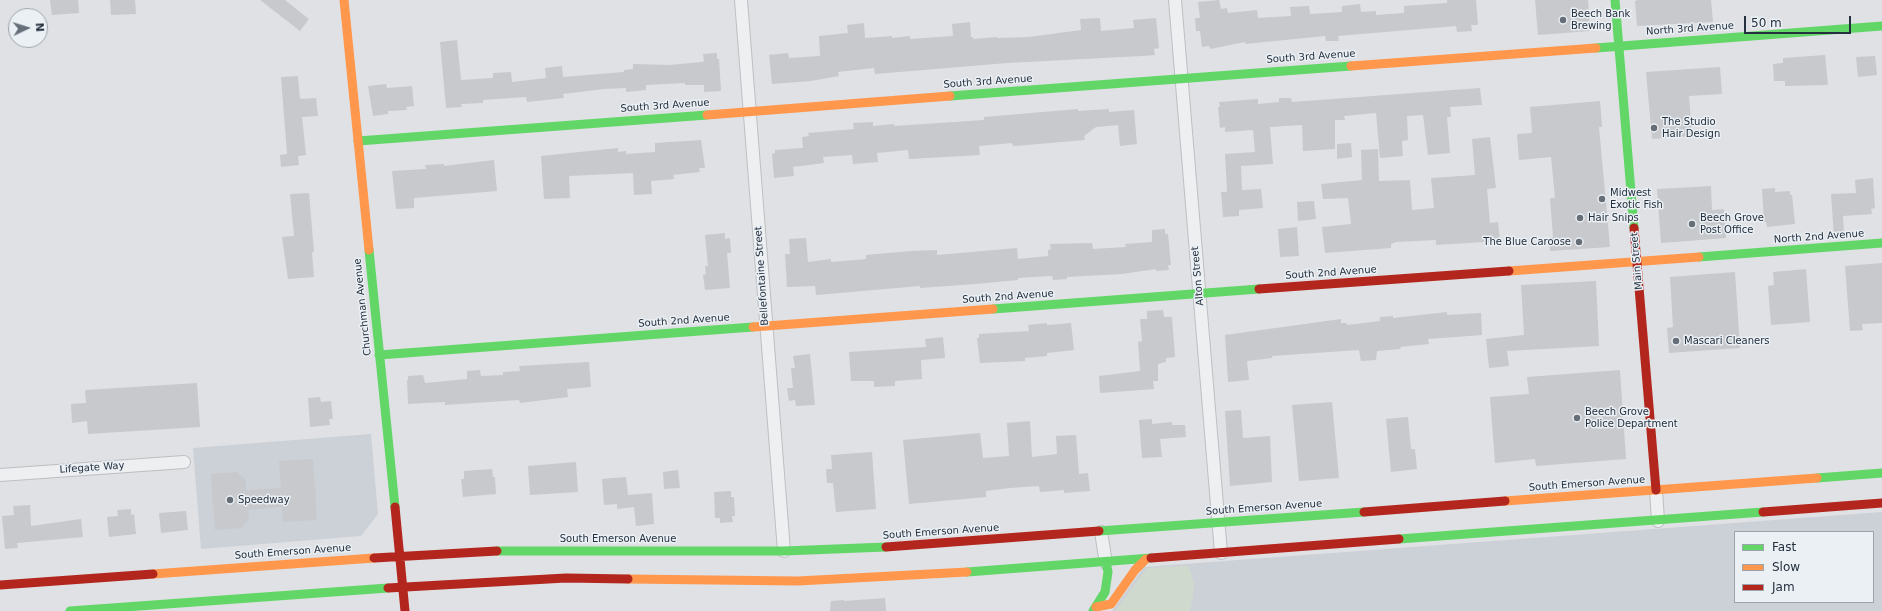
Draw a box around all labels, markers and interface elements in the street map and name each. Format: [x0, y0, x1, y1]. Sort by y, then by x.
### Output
north arrow [8, 8, 48, 48]
place label: Beech Bank Brewing [1571, 8, 1630, 32]
scale bar [1746, 8, 1853, 34]
marker: Beech Bank Brewing [1558, 15, 1568, 25]
text: 50 m [1751, 16, 1782, 30]
street label: North 3rd Avenue [1646, 20, 1734, 38]
text: N [33, 22, 46, 32]
street label: South 3rd Avenue [1266, 48, 1356, 66]
street label: South 3rd Avenue [943, 73, 1033, 91]
street label: South 3rd Avenue [620, 97, 710, 115]
place label: The Studio Hair Design [1662, 116, 1720, 140]
marker: The Studio Hair Design [1649, 123, 1659, 133]
place label: Midwest Exotic Fish [1610, 187, 1663, 210]
marker: Midwest Exotic Fish [1597, 194, 1607, 204]
place label: Hair Snips [1588, 212, 1639, 224]
place label: Beech Grove Post Office [1700, 212, 1764, 236]
marker: Hair Snips [1575, 213, 1585, 223]
marker: Beech Grove Post Office [1687, 219, 1697, 229]
street label: Bellefontaine Street [753, 226, 771, 326]
street label: North 2nd Avenue [1773, 228, 1865, 246]
street label: Main Street [1629, 232, 1645, 290]
place label: The Blue Caroose [1483, 236, 1571, 248]
marker: The Blue Caroose [1574, 237, 1584, 247]
street label: Alton Street [1189, 246, 1207, 306]
street label: Churchman Avenue [352, 258, 374, 356]
street label: South 2nd Avenue [1285, 264, 1377, 282]
street label: South 2nd Avenue [962, 288, 1054, 306]
street label: South 2nd Avenue [638, 312, 730, 330]
place label: Mascari Cleaners [1684, 335, 1770, 347]
marker: Mascari Cleaners [1671, 336, 1681, 346]
place label: Beech Grove Police Department [1585, 406, 1678, 430]
marker: Beech Grove Police Department [1572, 413, 1582, 423]
street label: Lifegate Way [59, 460, 125, 476]
street label: South Emerson Avenue [1528, 474, 1646, 494]
place label: Speedway [238, 494, 290, 506]
marker: Speedway [225, 495, 235, 505]
street label: South Emerson Avenue [1205, 498, 1323, 518]
street label: South Emerson Avenue [882, 522, 1000, 542]
legend [1734, 531, 1874, 603]
street label: South Emerson Avenue [560, 533, 676, 545]
text: Fast [1772, 540, 1796, 554]
street label: South Emerson Avenue [234, 542, 352, 562]
text: Slow [1772, 560, 1800, 574]
text: Jam [1772, 580, 1795, 594]

